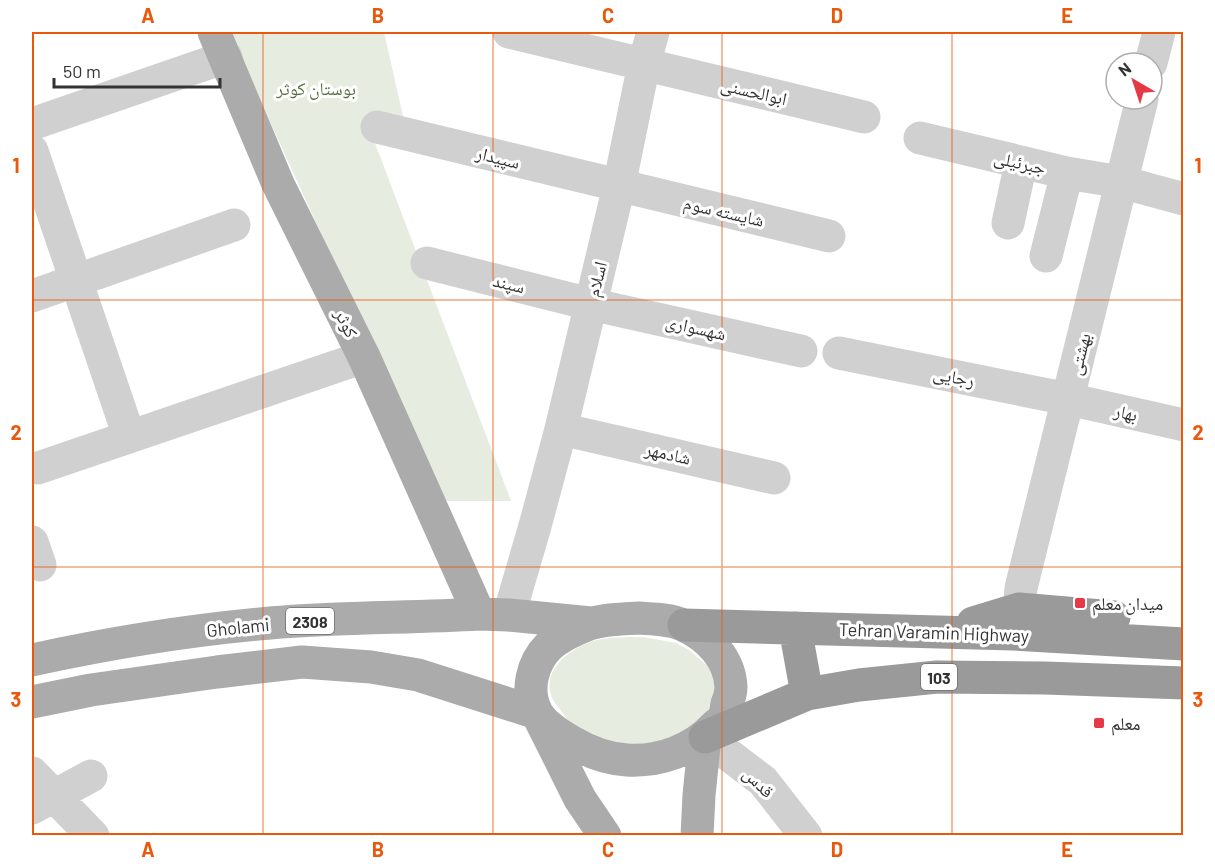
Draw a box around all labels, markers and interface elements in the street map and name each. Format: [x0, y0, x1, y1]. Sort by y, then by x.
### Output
text: A [141, 3, 155, 27]
text: B [372, 3, 384, 27]
text: C [602, 3, 614, 27]
text: D [831, 3, 843, 27]
text: E [1061, 3, 1073, 27]
scale bar [54, 51, 220, 89]
north arrow [1104, 51, 1164, 111]
text: N [1114, 58, 1134, 80]
text: 50 m [63, 60, 101, 82]
street label: ابوالحسنی [719, 73, 789, 110]
park label: بوستان کوثر [275, 77, 356, 100]
street label: سپیدار [472, 141, 522, 174]
street label: جبرئیلی [992, 145, 1048, 180]
text: 1 [12, 153, 20, 177]
text: 1 [1194, 153, 1202, 177]
street label: شایسته سوم [681, 191, 766, 233]
street label: اسلام [581, 259, 613, 300]
street label: سپند [490, 268, 527, 299]
street label: کوثر [330, 304, 364, 341]
street label: شهسواری [663, 309, 728, 346]
street label: بهشتی [1063, 331, 1096, 378]
street label: رجایی [931, 361, 977, 392]
street label: بهار [1111, 398, 1140, 426]
text: 2 [10, 420, 22, 444]
text: 2 [1192, 420, 1204, 444]
street label: شادمهر [642, 437, 693, 469]
place label: میدان معلم [1092, 592, 1163, 616]
marker: میدان معلم [1073, 596, 1087, 610]
road number: 2308 [286, 608, 334, 634]
street label: Gholami [205, 613, 271, 641]
street label: Tehran Varamin Highway [838, 618, 1030, 646]
road number: 103 [921, 664, 957, 690]
text: 3 [11, 687, 21, 711]
text: 3 [1193, 687, 1203, 711]
place label: معلم [1111, 712, 1141, 736]
marker: معلم [1092, 716, 1106, 730]
street label: قدس [738, 762, 779, 803]
text: A [141, 837, 155, 861]
text: B [372, 837, 384, 861]
text: C [602, 837, 614, 861]
text: D [831, 837, 843, 861]
text: E [1061, 837, 1073, 861]

